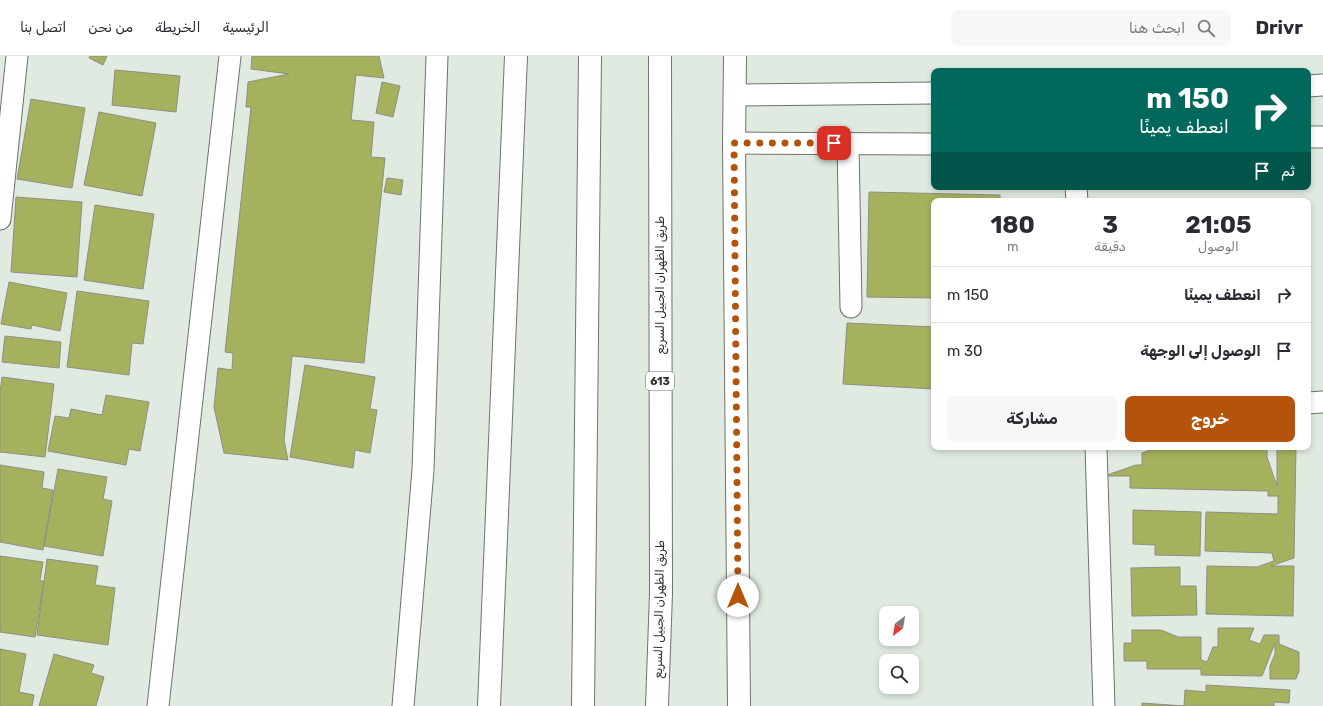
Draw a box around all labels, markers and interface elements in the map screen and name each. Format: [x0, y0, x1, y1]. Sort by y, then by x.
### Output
search box [951, 10, 1231, 46]
text: Drivr [1255, 16, 1303, 39]
icon: search [1195, 17, 1217, 39]
text: اتصل بنا [20, 19, 66, 36]
text: من نحن [88, 19, 133, 36]
text: الخريطة [155, 19, 200, 36]
text: الرئيسية [222, 19, 269, 36]
text: ابحث هنا [1129, 19, 1185, 37]
text: 150 m [1146, 82, 1229, 115]
icon: right [1243, 84, 1295, 136]
text: انعطف يمينًا [1139, 116, 1229, 138]
pin [817, 126, 851, 160]
icon: arrive [823, 132, 845, 154]
icon: arrive [1251, 160, 1273, 182]
text: ثم [1281, 162, 1295, 180]
text: 180 [990, 211, 1035, 239]
text: 3 [1102, 211, 1118, 239]
text: 21:05 [1185, 211, 1252, 239]
street label: طريق الظهران الجبيل السريع [653, 216, 669, 354]
text: m [1007, 239, 1018, 254]
text: دقيقة [1094, 239, 1126, 254]
text: الوصول [1198, 239, 1239, 254]
icon: right [1273, 284, 1295, 306]
text: 150 m [947, 286, 989, 304]
text: انعطف يمينًا [1184, 286, 1261, 304]
icon: arrive [1273, 340, 1295, 362]
text: 30 m [947, 342, 983, 360]
text: الوصول إلى الوجهة [1140, 342, 1261, 360]
road number: 613 [646, 372, 674, 390]
button: مشاركة [947, 396, 1117, 442]
button: خروج [1125, 396, 1295, 442]
street label: طريق الظهران الجبيل السريع [651, 540, 669, 678]
position arrow [717, 575, 759, 617]
north arrow [879, 606, 919, 646]
map controls [879, 606, 919, 694]
button: search [879, 654, 919, 694]

